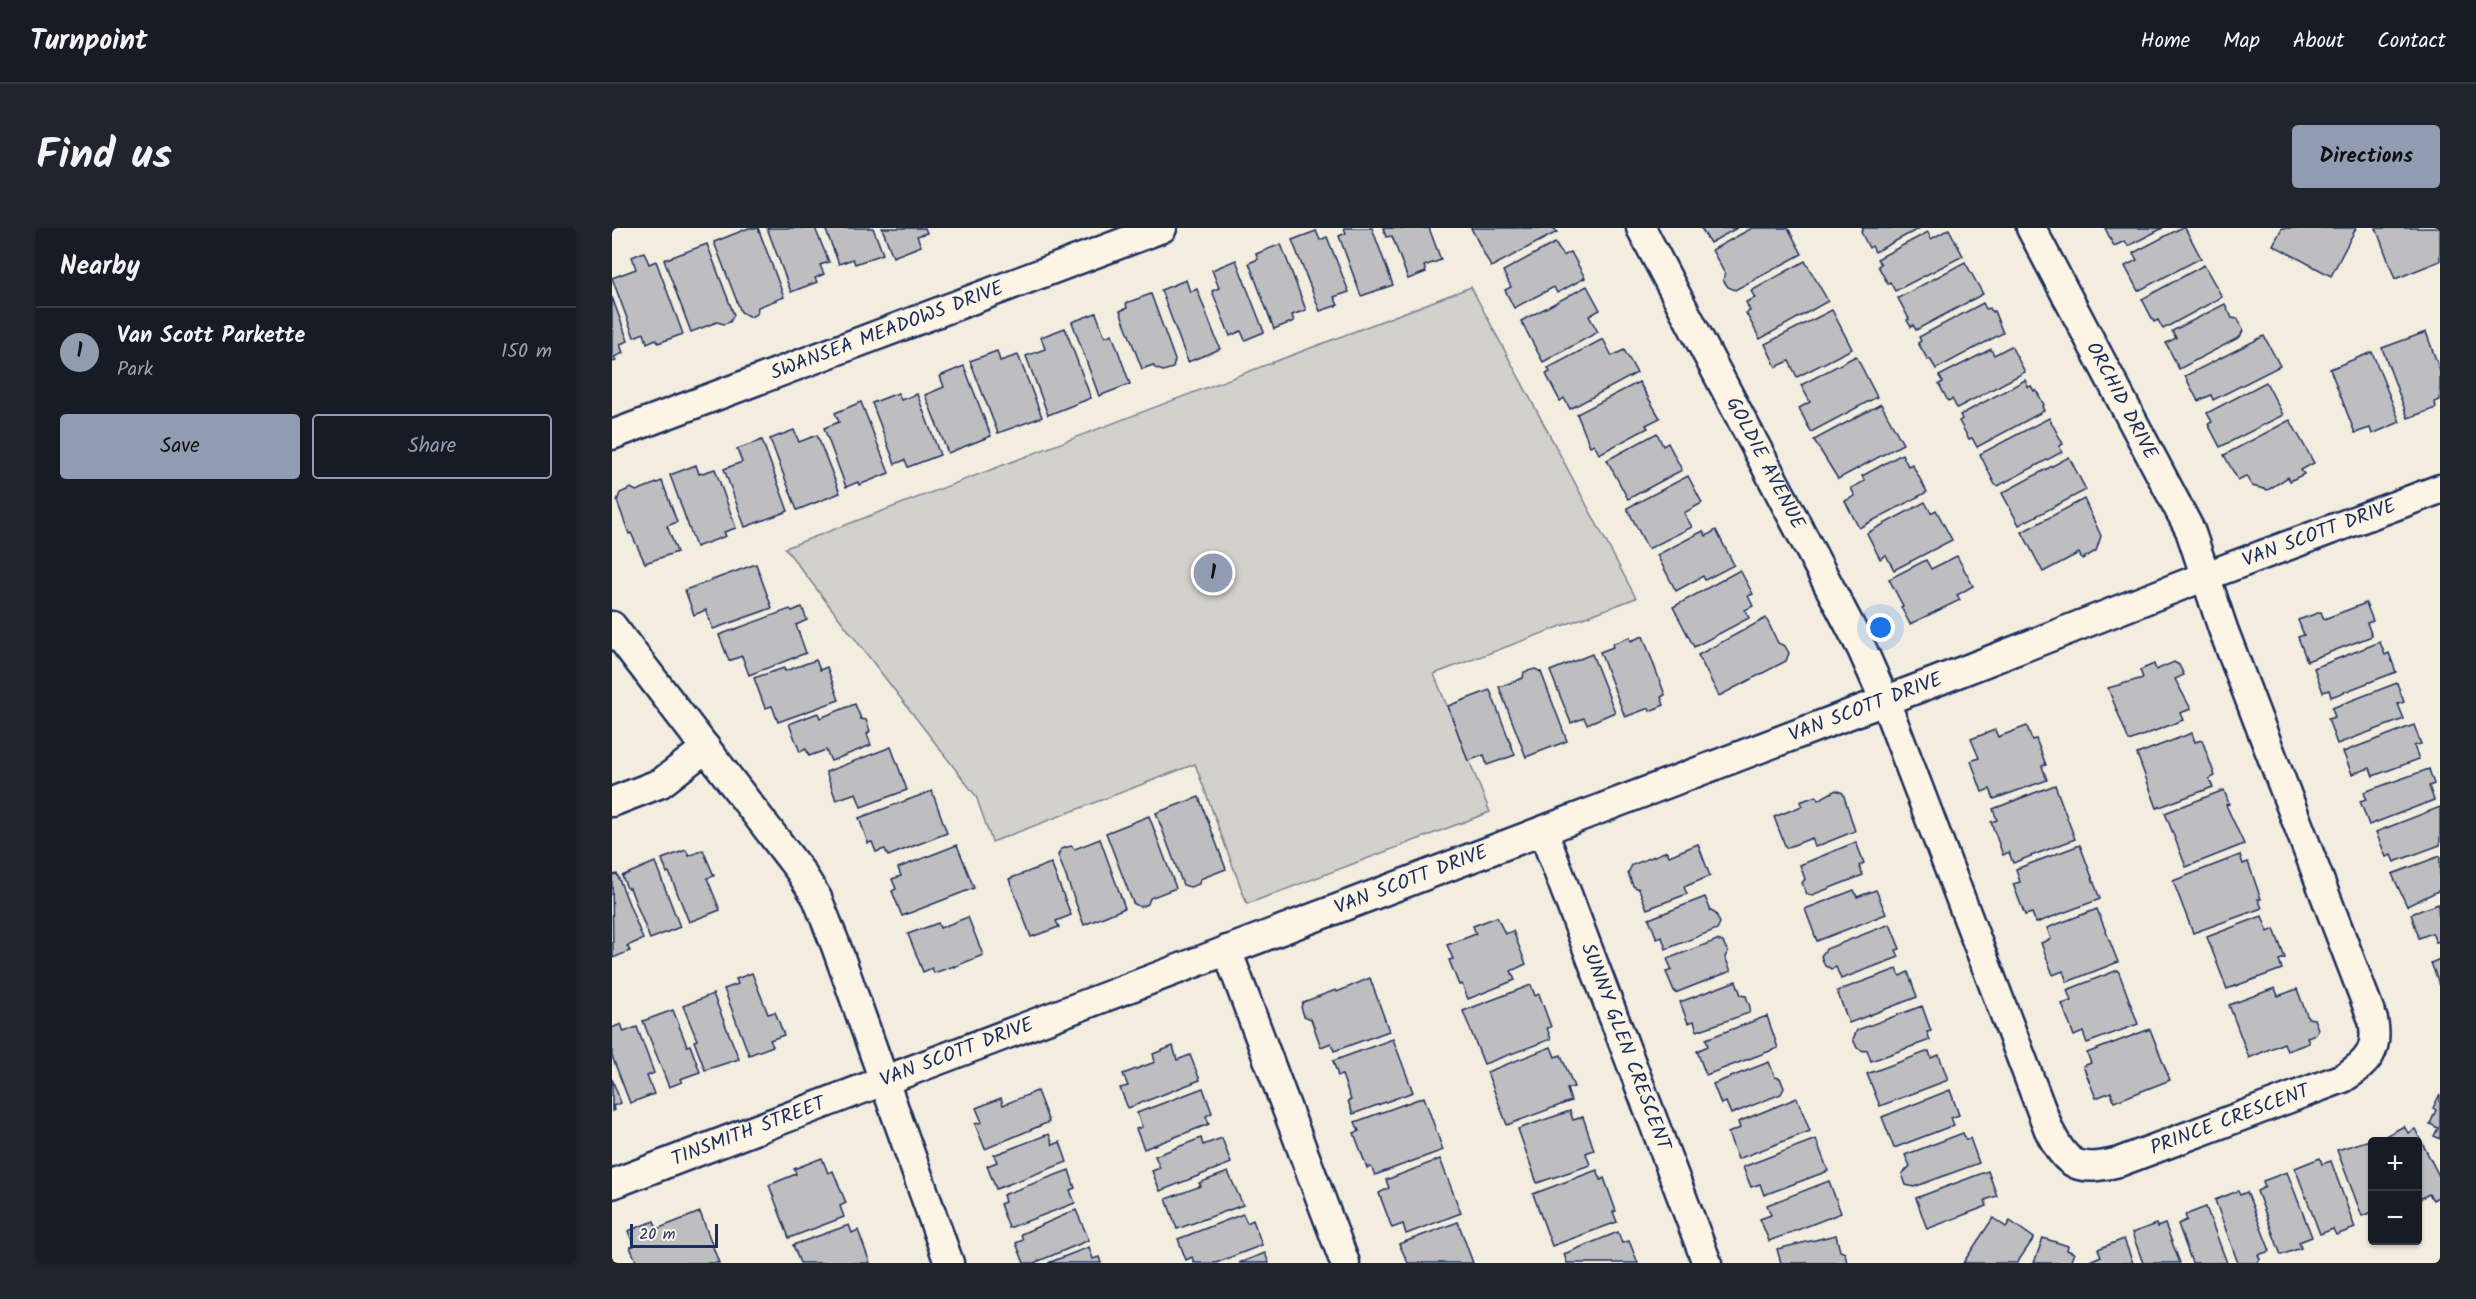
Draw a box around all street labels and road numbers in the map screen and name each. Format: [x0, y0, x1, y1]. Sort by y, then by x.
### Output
street label: SWANSEA MEADOWS DRIVE [766, 273, 1009, 390]
street label: ORCHID DRIVE [2076, 336, 2166, 467]
street label: GOLDIE AVENUE [1717, 391, 1813, 537]
street label: VAN SCOTT DRIVE [2238, 490, 2402, 577]
street label: VAN SCOTT DRIVE [1784, 664, 1948, 752]
street label: VAN SCOTT DRIVE [1330, 836, 1494, 924]
street label: SUNNY GLEN CRESCENT [1571, 939, 1680, 1157]
street label: VAN SCOTT DRIVE [876, 1009, 1040, 1097]
street label: PRINCE CRESCENT [2146, 1075, 2316, 1165]
street label: TINSMITH STREET [667, 1088, 832, 1176]

